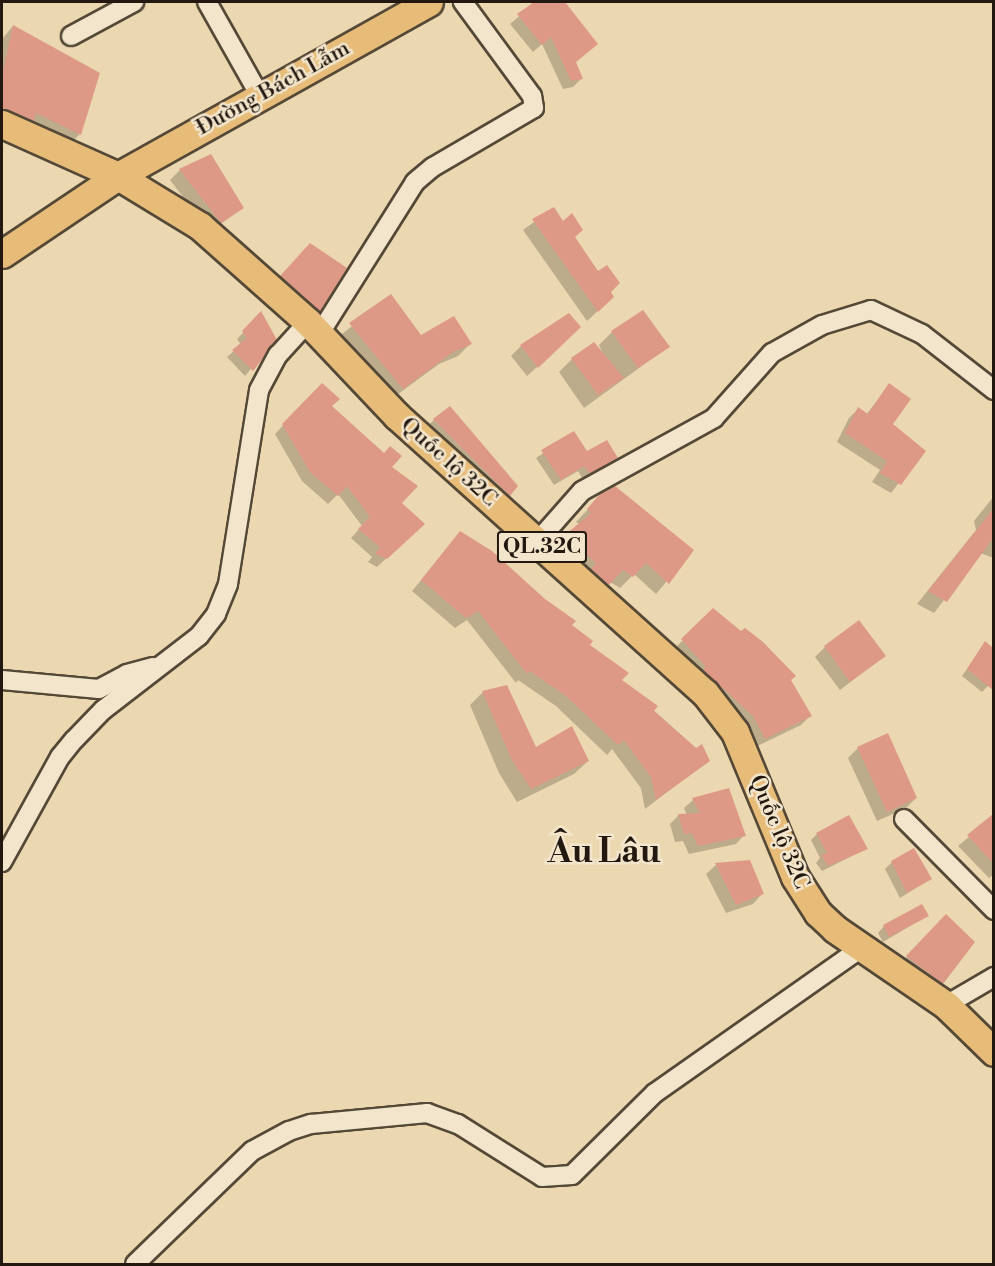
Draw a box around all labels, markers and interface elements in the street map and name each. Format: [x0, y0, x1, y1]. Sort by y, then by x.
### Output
street label: Đường Bách Lẫm [192, 35, 354, 141]
street label: Quốc lộ 32C [395, 412, 503, 512]
road number: QL.32C [496, 529, 588, 565]
street label: Quốc lộ 32C [743, 771, 815, 893]
district label: Âu Lâu [548, 833, 660, 873]

